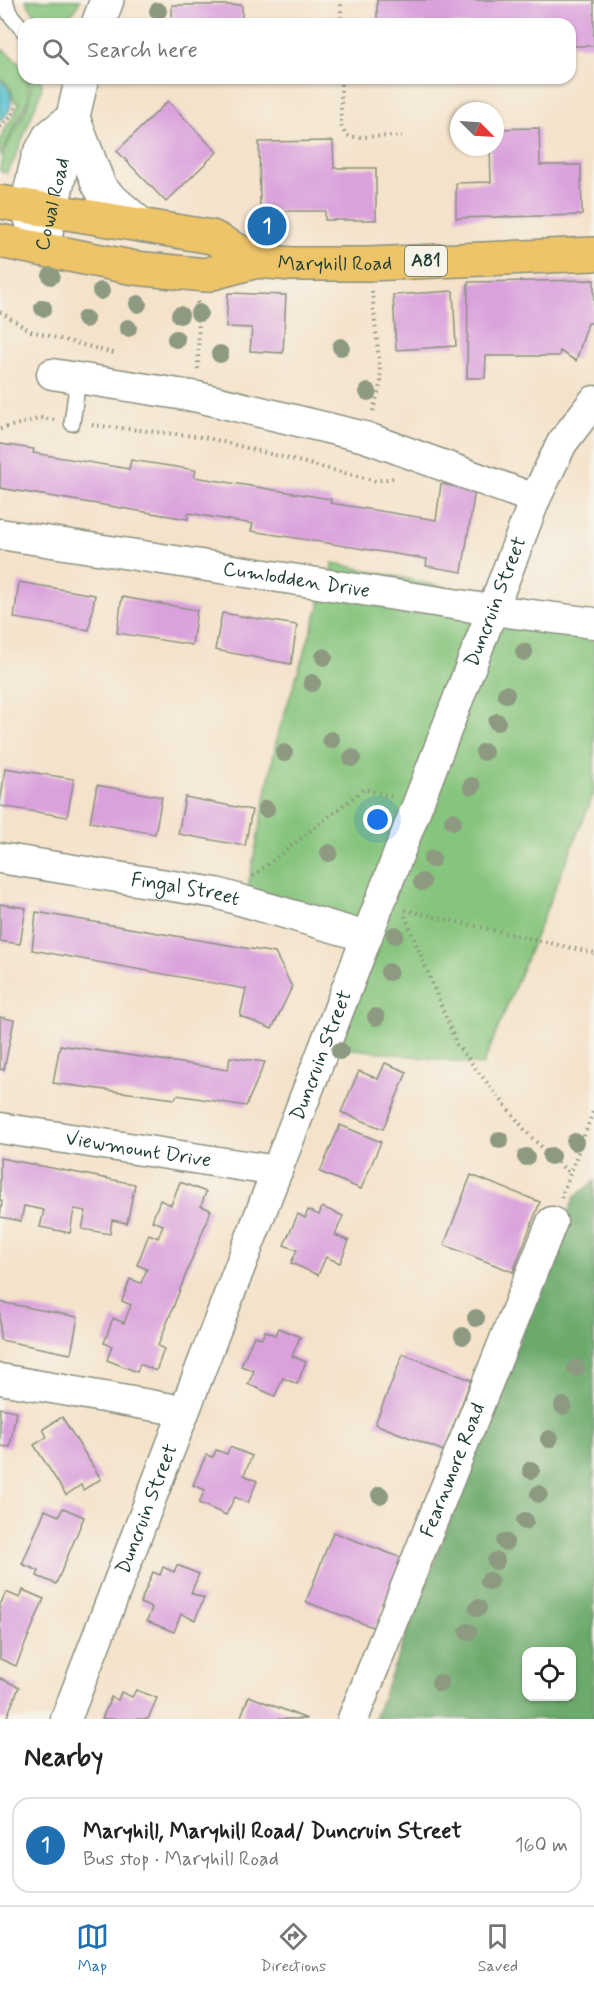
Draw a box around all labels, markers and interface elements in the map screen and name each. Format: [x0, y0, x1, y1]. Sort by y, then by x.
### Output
search box [18, 18, 576, 84]
icon: search [39, 35, 72, 68]
text: Search here [87, 37, 198, 65]
north arrow [450, 102, 504, 156]
street label: Cowal Road [29, 155, 76, 253]
pin: 1 [248, 204, 286, 248]
road number: A81 [405, 246, 447, 276]
street label: Maryhill Road [277, 249, 393, 278]
street label: Duncruin Street [458, 533, 533, 671]
street label: Cumlodden Drive [221, 555, 372, 604]
your location [363, 805, 392, 834]
street label: Fingal Street [129, 866, 243, 913]
street label: Duncruin Street [284, 986, 358, 1124]
street label: Viewmount Drive [64, 1125, 213, 1174]
street label: Fearnmore Road [414, 1399, 492, 1541]
street label: Duncruin Street [109, 1440, 184, 1578]
map controls [522, 1647, 576, 1701]
button: locate [522, 1647, 576, 1701]
text: Nearby [24, 1741, 103, 1775]
text: Maryhill, Maryhill Road/ Duncruin Street [83, 1818, 462, 1846]
text: 1 [41, 1832, 50, 1859]
text: 160 m [515, 1832, 568, 1859]
text: Bus stop · Maryhill Road [83, 1846, 279, 1873]
tab: Map [76, 1920, 109, 1977]
tab: Directions [260, 1920, 326, 1977]
tab: Saved [478, 1920, 518, 1977]

